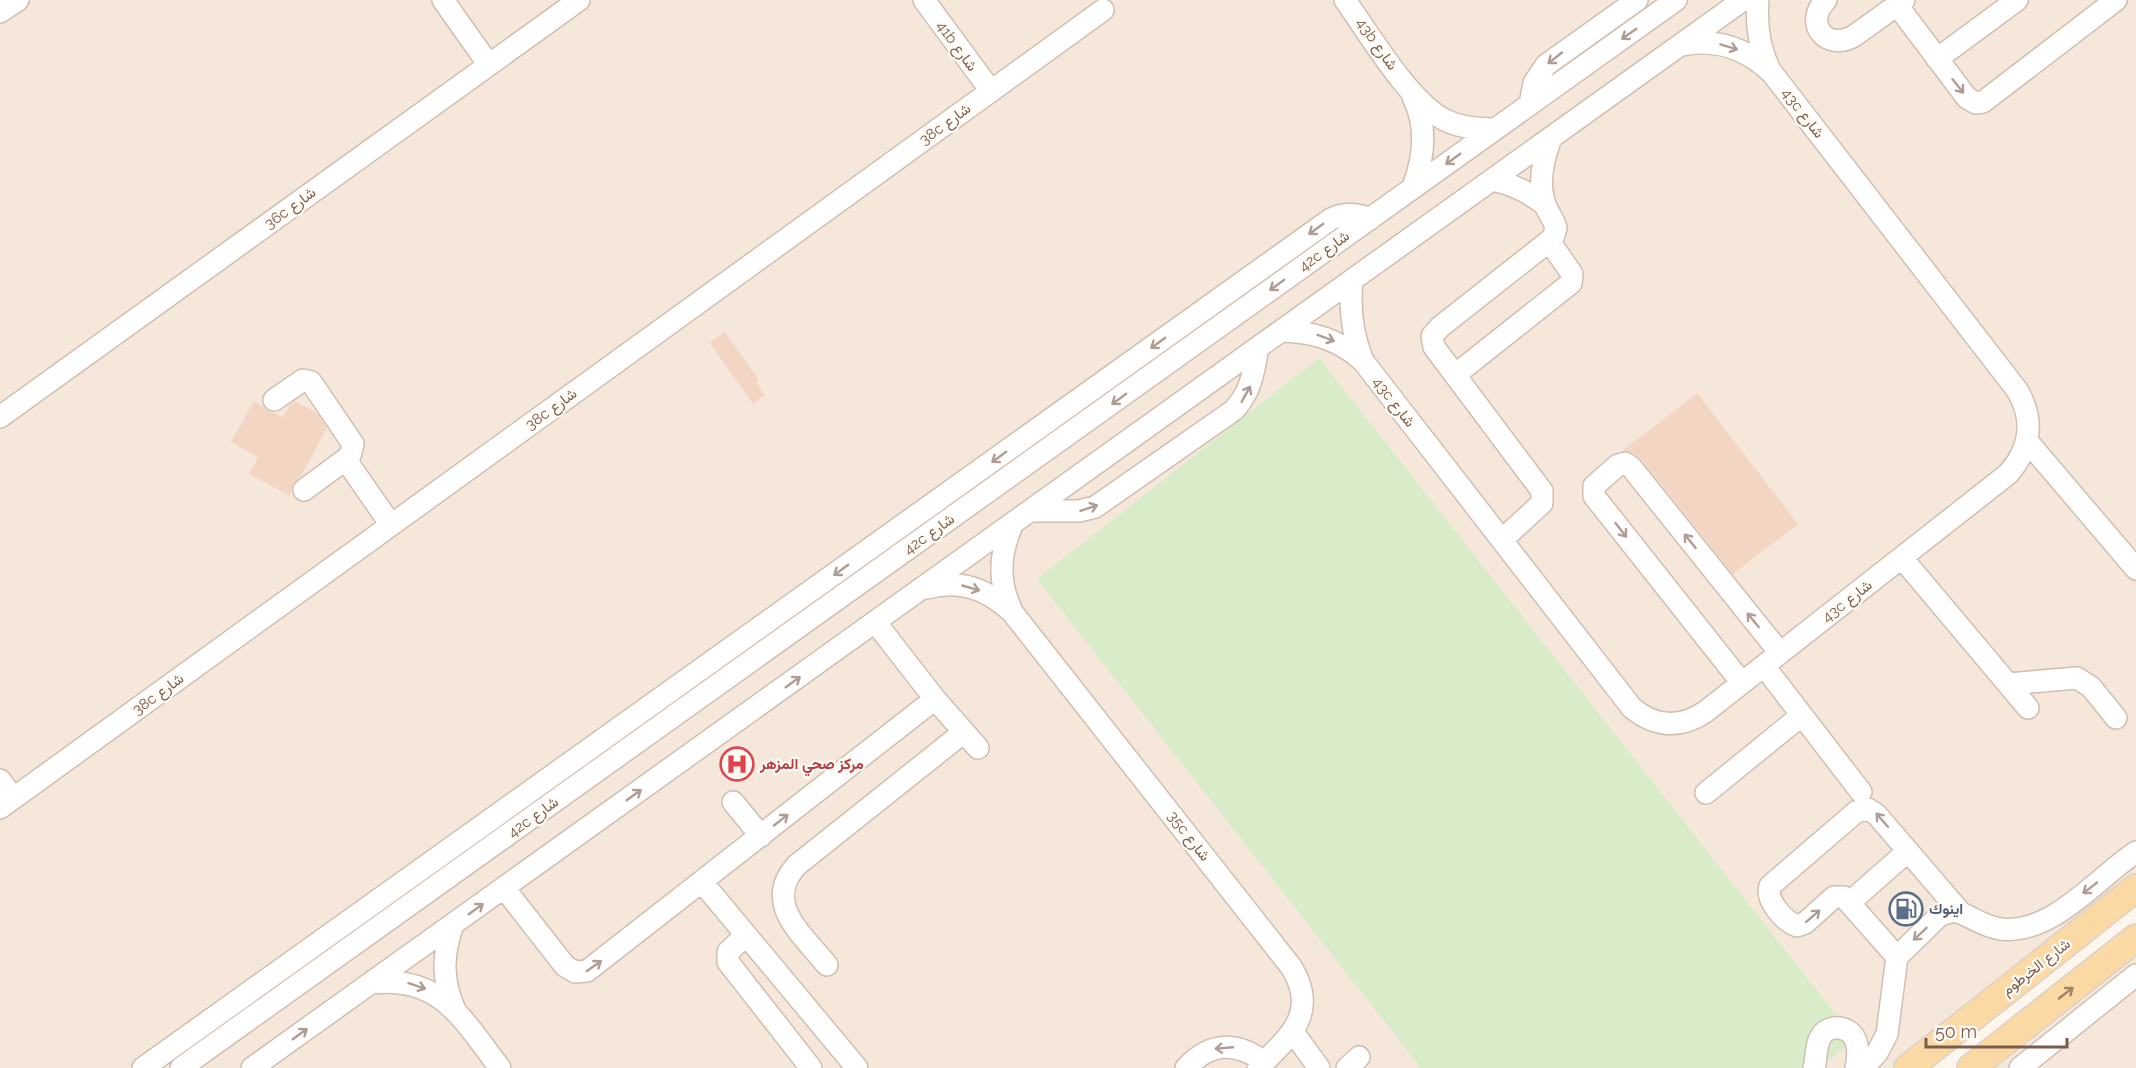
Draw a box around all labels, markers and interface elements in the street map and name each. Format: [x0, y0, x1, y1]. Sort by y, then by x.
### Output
street label: 43b شارع [1351, 14, 1402, 75]
street label: 41b شارع [931, 17, 981, 76]
one-way arrow [1621, 28, 1637, 40]
one-way arrow [1719, 42, 1738, 53]
one-way arrow [1547, 51, 1563, 64]
one-way arrow [1951, 78, 1964, 94]
street label: 43c شارع [1776, 84, 1828, 143]
street label: 38c شارع [916, 99, 976, 150]
one-way arrow [1445, 153, 1461, 165]
street label: 36c شارع [261, 183, 321, 234]
one-way arrow [1309, 223, 1325, 236]
street label: 42c شارع [1295, 227, 1354, 277]
one-way arrow [1270, 279, 1286, 291]
one-way arrow [1316, 333, 1335, 344]
one-way arrow [1150, 337, 1166, 349]
street label: 43c شارع [1367, 373, 1419, 432]
street label: 38c شارع [522, 384, 582, 435]
one-way arrow [1240, 386, 1252, 403]
one-way arrow [1111, 392, 1127, 405]
one-way arrow [992, 450, 1008, 463]
one-way arrow [1080, 501, 1098, 512]
street label: 42c شارع [900, 510, 959, 560]
one-way arrow [1614, 522, 1627, 538]
one-way arrow [1683, 533, 1696, 549]
one-way arrow [833, 564, 849, 576]
street label: 43c شارع [1818, 576, 1877, 628]
one-way arrow [961, 582, 980, 594]
one-way arrow [1746, 613, 1760, 628]
street label: 38c شارع [129, 669, 189, 720]
one-way arrow [785, 676, 801, 688]
hospital icon: مركز صحي المزهر [719, 746, 755, 782]
place label: مركز صحي المزهر [759, 755, 864, 777]
one-way arrow [626, 789, 642, 801]
street label: 42c شارع [504, 793, 563, 843]
street label: 35c شارع [1162, 807, 1214, 866]
one-way arrow [1875, 812, 1888, 828]
one-way arrow [773, 814, 789, 827]
one-way arrow [2082, 881, 2098, 894]
fuel station icon: اينوك [1888, 891, 1924, 927]
place label: اينوك [1929, 900, 1963, 918]
one-way arrow [467, 903, 483, 915]
one-way arrow [1805, 909, 1820, 923]
one-way arrow [1912, 927, 1927, 941]
street label: شارع الخرطوم [1998, 935, 2075, 1001]
one-way arrow [586, 960, 602, 972]
one-way arrow [407, 982, 426, 993]
one-way arrow [2058, 986, 2074, 999]
scale bar [1926, 1011, 2067, 1049]
text: 50 m [1935, 1021, 1977, 1042]
one-way arrow [291, 1028, 308, 1040]
one-way arrow [1214, 1043, 1234, 1054]

